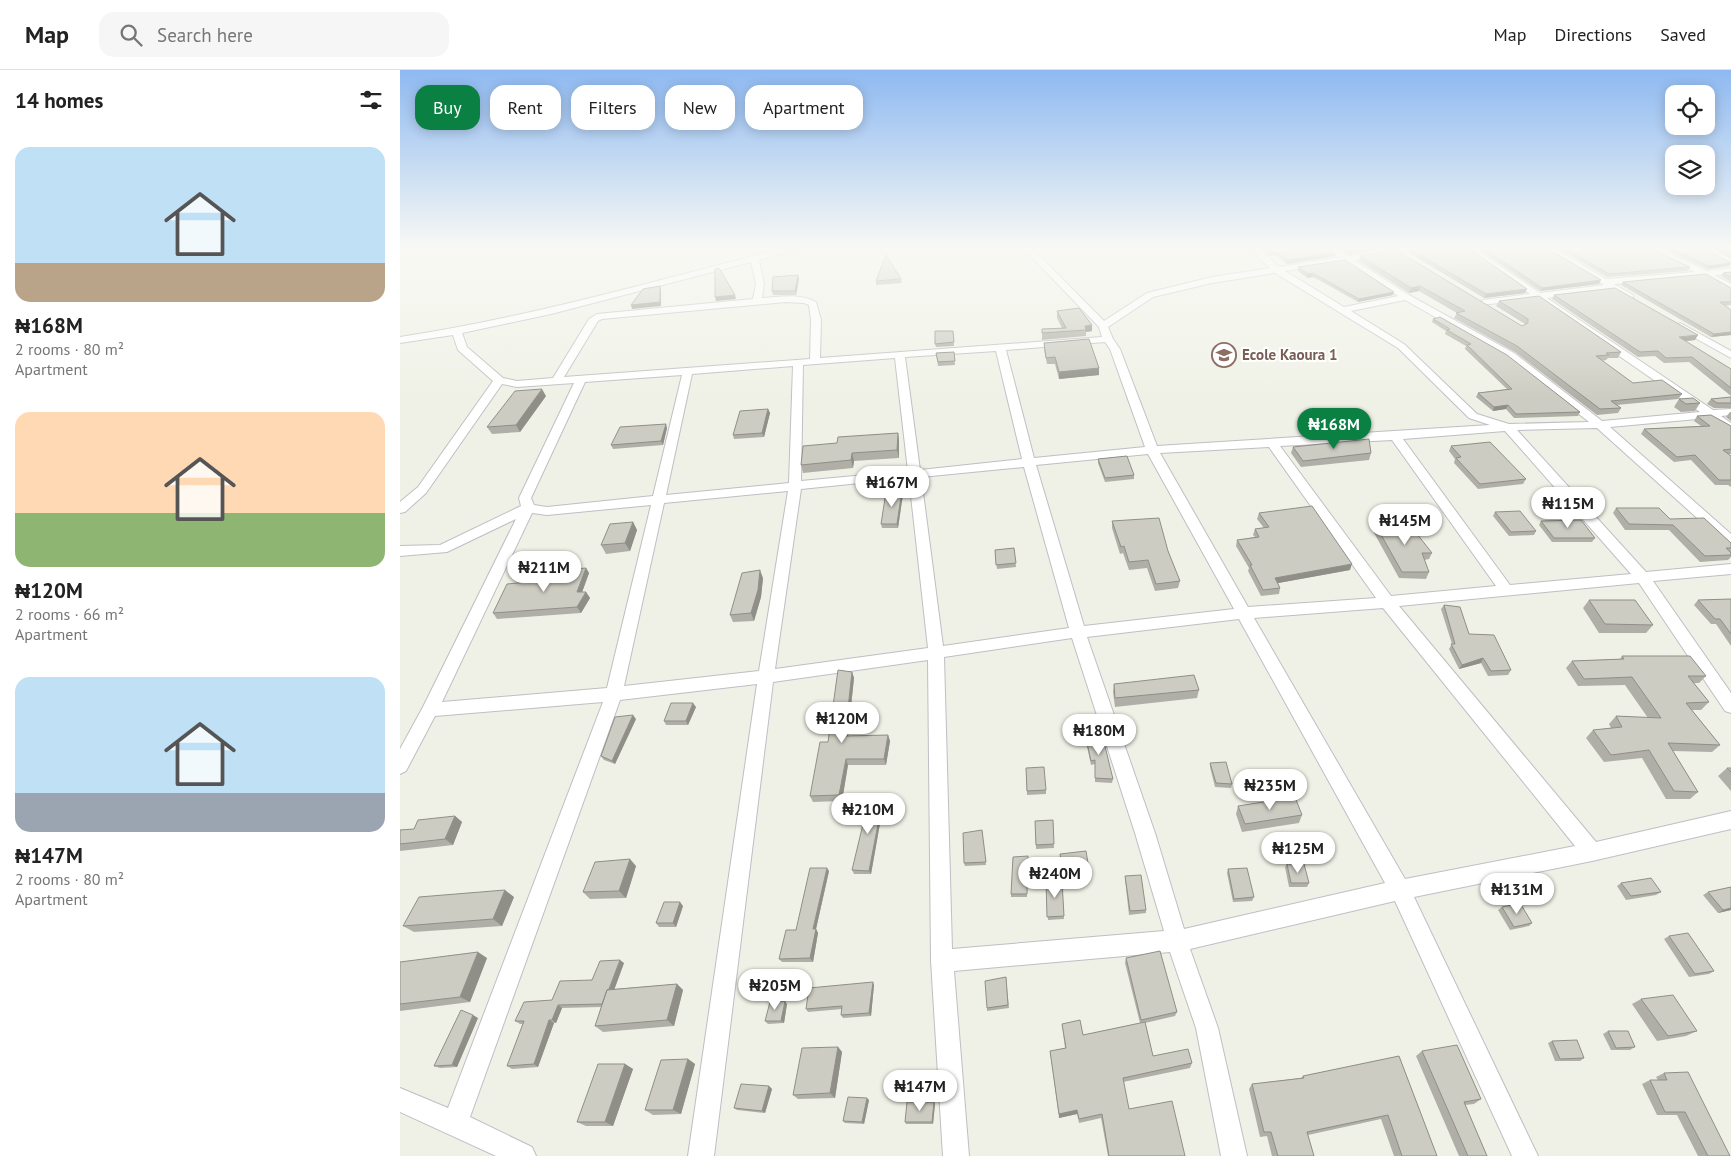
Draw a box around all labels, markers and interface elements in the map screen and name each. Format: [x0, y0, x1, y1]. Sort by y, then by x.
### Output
search box [99, 12, 449, 57]
text: Map [25, 19, 69, 50]
icon: search [117, 21, 145, 49]
text: Search here [157, 23, 253, 47]
text: Map [1494, 23, 1526, 46]
text: Directions [1554, 23, 1632, 46]
text: Saved [1660, 23, 1706, 46]
chip: Buy [415, 85, 480, 130]
chip: Rent [490, 85, 561, 130]
chip: Filters [571, 85, 655, 130]
chip: New [665, 85, 735, 130]
chip: Apartment [745, 85, 863, 130]
map controls [1665, 85, 1715, 195]
button: locate [1665, 85, 1715, 135]
icon: filters [357, 86, 385, 114]
text: 14 homes [15, 87, 103, 114]
button: layers [1665, 145, 1715, 195]
icon: home [155, 179, 245, 269]
text: ₦168M [15, 312, 83, 339]
text: 2 rooms · 80 m² [15, 339, 124, 359]
school or university icon: Ecole Kaoura 1 [1211, 342, 1237, 368]
place label: Ecole Kaoura 1 [1242, 345, 1338, 364]
text: Apartment [15, 359, 88, 379]
pin: ₦168M [1299, 408, 1369, 450]
text: ₦168M [1308, 414, 1360, 434]
icon: home [155, 444, 245, 534]
pin: ₦167M [857, 466, 927, 508]
text: ₦167M [866, 472, 918, 492]
pin: ₦115M [1533, 486, 1603, 529]
text: ₦115M [1542, 493, 1594, 513]
pin: ₦145M [1370, 504, 1440, 546]
text: ₦145M [1379, 510, 1431, 530]
pin: ₦211M [509, 550, 579, 593]
text: ₦211M [518, 557, 570, 577]
text: ₦120M [15, 577, 83, 604]
text: 2 rooms · 66 m² [15, 604, 124, 624]
text: Apartment [15, 624, 88, 644]
pin: ₦120M [807, 702, 877, 744]
text: ₦120M [816, 708, 868, 728]
icon: home [155, 709, 245, 799]
pin: ₦180M [1064, 714, 1134, 756]
text: ₦180M [1073, 720, 1125, 740]
pin: ₦235M [1235, 768, 1305, 811]
text: ₦235M [1244, 775, 1296, 795]
pin: ₦210M [833, 792, 903, 835]
text: ₦210M [842, 799, 894, 819]
pin: ₦125M [1263, 832, 1333, 874]
text: ₦125M [1272, 838, 1324, 858]
text: ₦147M [15, 842, 83, 869]
pin: ₦240M [1020, 856, 1090, 899]
text: ₦240M [1029, 863, 1081, 883]
text: 2 rooms · 80 m² [15, 869, 124, 889]
pin: ₦131M [1482, 872, 1552, 915]
text: ₦131M [1491, 879, 1543, 899]
text: Apartment [15, 889, 88, 909]
pin: ₦205M [740, 968, 810, 1011]
text: ₦205M [749, 975, 801, 995]
pin: ₦147M [885, 1070, 955, 1112]
text: ₦147M [894, 1076, 946, 1096]

